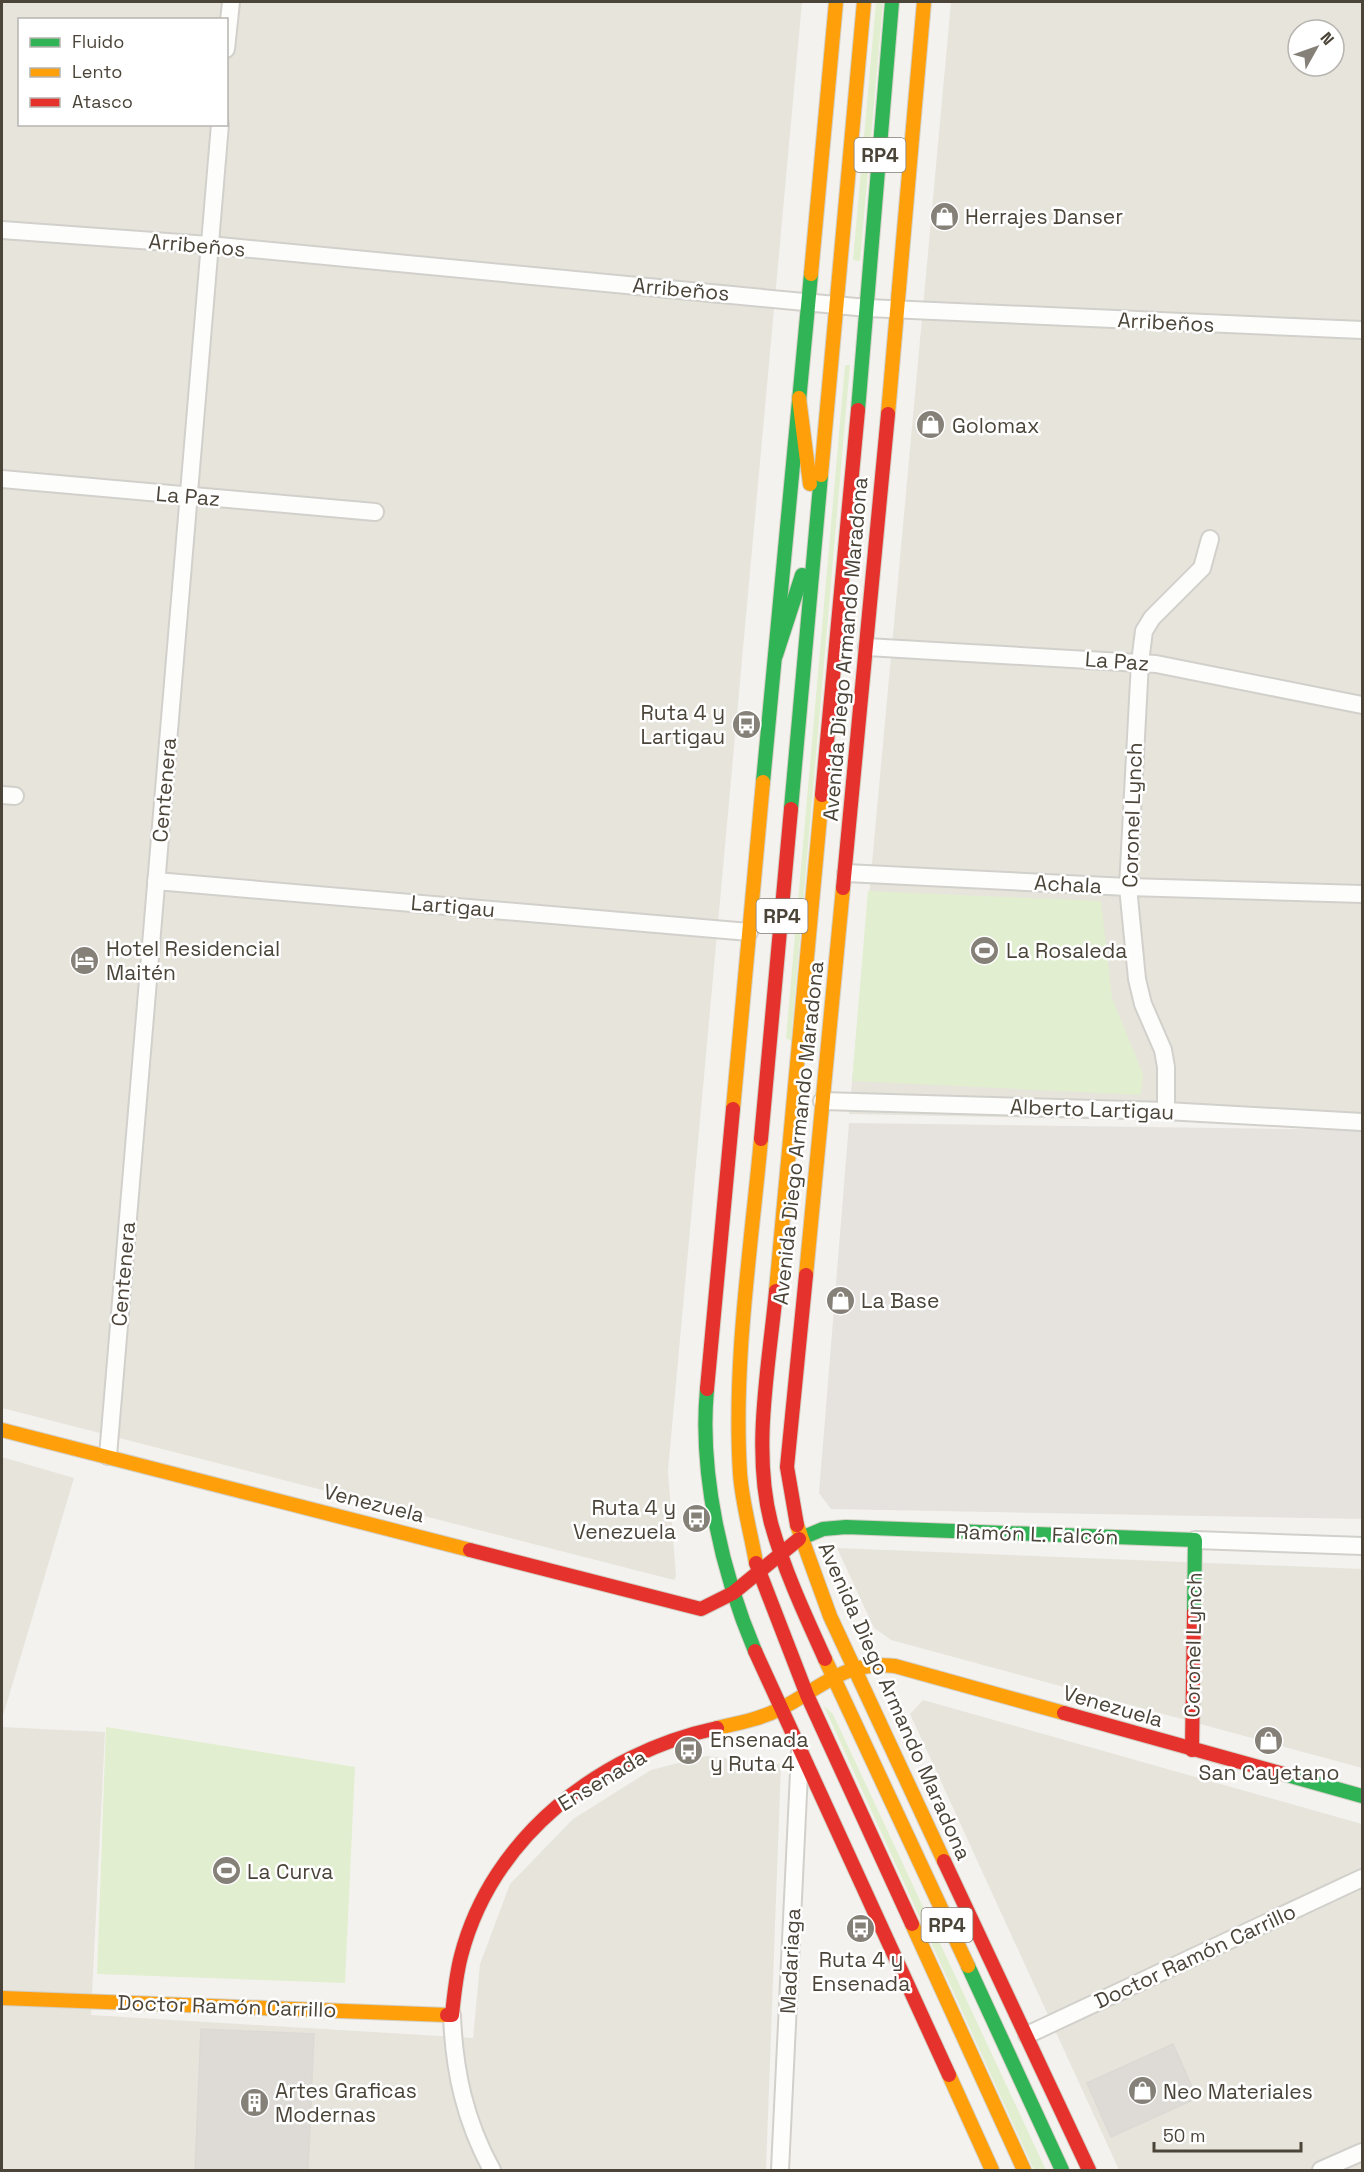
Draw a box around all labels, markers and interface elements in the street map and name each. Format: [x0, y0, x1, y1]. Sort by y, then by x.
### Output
legend [18, 18, 228, 126]
north arrow [1286, 18, 1346, 78]
text: N [1316, 28, 1339, 50]
text: Fluido [72, 30, 124, 53]
text: Lento [72, 60, 122, 83]
text: Atasco [72, 90, 133, 113]
road number: RP4 [854, 138, 906, 172]
shop icon: Herrajes Danser [928, 200, 960, 232]
place label: Herrajes Danser [965, 203, 1123, 230]
street label: Arribeños [147, 227, 247, 263]
street label: Arribeños [631, 271, 731, 307]
street label: Arribeños [1117, 306, 1215, 338]
shop icon: Golomax [915, 409, 947, 441]
place label: Golomax [952, 412, 1040, 439]
street label: Avenida Diego Armando Maradona [817, 476, 873, 822]
street label: La Paz [155, 480, 221, 512]
street label: La Paz [1084, 645, 1150, 677]
place label: Ruta 4 y Lartigau [640, 699, 725, 750]
bus stop icon: Ruta 4 y Lartigau [730, 708, 762, 740]
street label: Centenera [146, 736, 182, 844]
street label: Coronel Lynch [1116, 742, 1148, 888]
street label: Achala [1033, 869, 1103, 899]
street label: Lartigau [410, 889, 496, 923]
road number: RP4 [756, 899, 808, 933]
sports icon: La Rosaleda [969, 934, 1001, 966]
place label: Hotel Residencial Maitén [106, 935, 280, 986]
place label: La Rosaleda [1006, 937, 1127, 964]
hotel icon: Hotel Residencial Maitén [69, 944, 101, 976]
street label: Avenida Diego Armando Maradona [767, 960, 829, 1306]
street label: Alberto Lartigau [1009, 1093, 1175, 1125]
street label: Centenera [105, 1220, 141, 1328]
shop icon: La Base [824, 1284, 856, 1316]
place label: La Base [861, 1287, 939, 1314]
street label: Venezuela [321, 1477, 427, 1529]
place label: Ruta 4 y Venezuela [573, 1494, 676, 1545]
bus stop icon: Ruta 4 y Venezuela [681, 1503, 713, 1535]
street label: Ramón L. Falcón [955, 1518, 1119, 1550]
street label: Avenida Diego Armando Maradona [812, 1538, 978, 1864]
street label: Coronel Lynch [1178, 1572, 1208, 1718]
street label: Venezuela [1060, 1679, 1166, 1733]
shop icon: San Cayetano [1253, 1725, 1285, 1757]
place label: Ensenada y Ruta 4 [710, 1726, 808, 1777]
bus stop icon: Ensenada y Ruta 4 [673, 1735, 705, 1767]
street label: Ensenada [553, 1743, 651, 1817]
place label: San Cayetano [1199, 1759, 1339, 1786]
sports icon: La Curva [210, 1855, 242, 1887]
place label: La Curva [247, 1858, 333, 1885]
street label: Doctor Ramón Carrillo [1090, 1897, 1300, 2015]
street label: Madariaga [774, 1907, 806, 2015]
road number: RP4 [922, 1908, 972, 1942]
bus stop icon: Ruta 4 y Ensenada [845, 1912, 877, 1944]
place label: Ruta 4 y Ensenada [812, 1946, 910, 1997]
street label: Doctor Ramón Carrillo [117, 1989, 337, 2023]
shop icon: Neo Materiales [1126, 2075, 1158, 2107]
place label: Artes Graficas Modernas [275, 2077, 417, 2128]
place label: Neo Materiales [1163, 2078, 1313, 2105]
building icon: Artes Graficas Modernas [238, 2086, 270, 2118]
scale bar [1154, 2115, 1301, 2153]
text: 50 m [1163, 2124, 1205, 2147]

